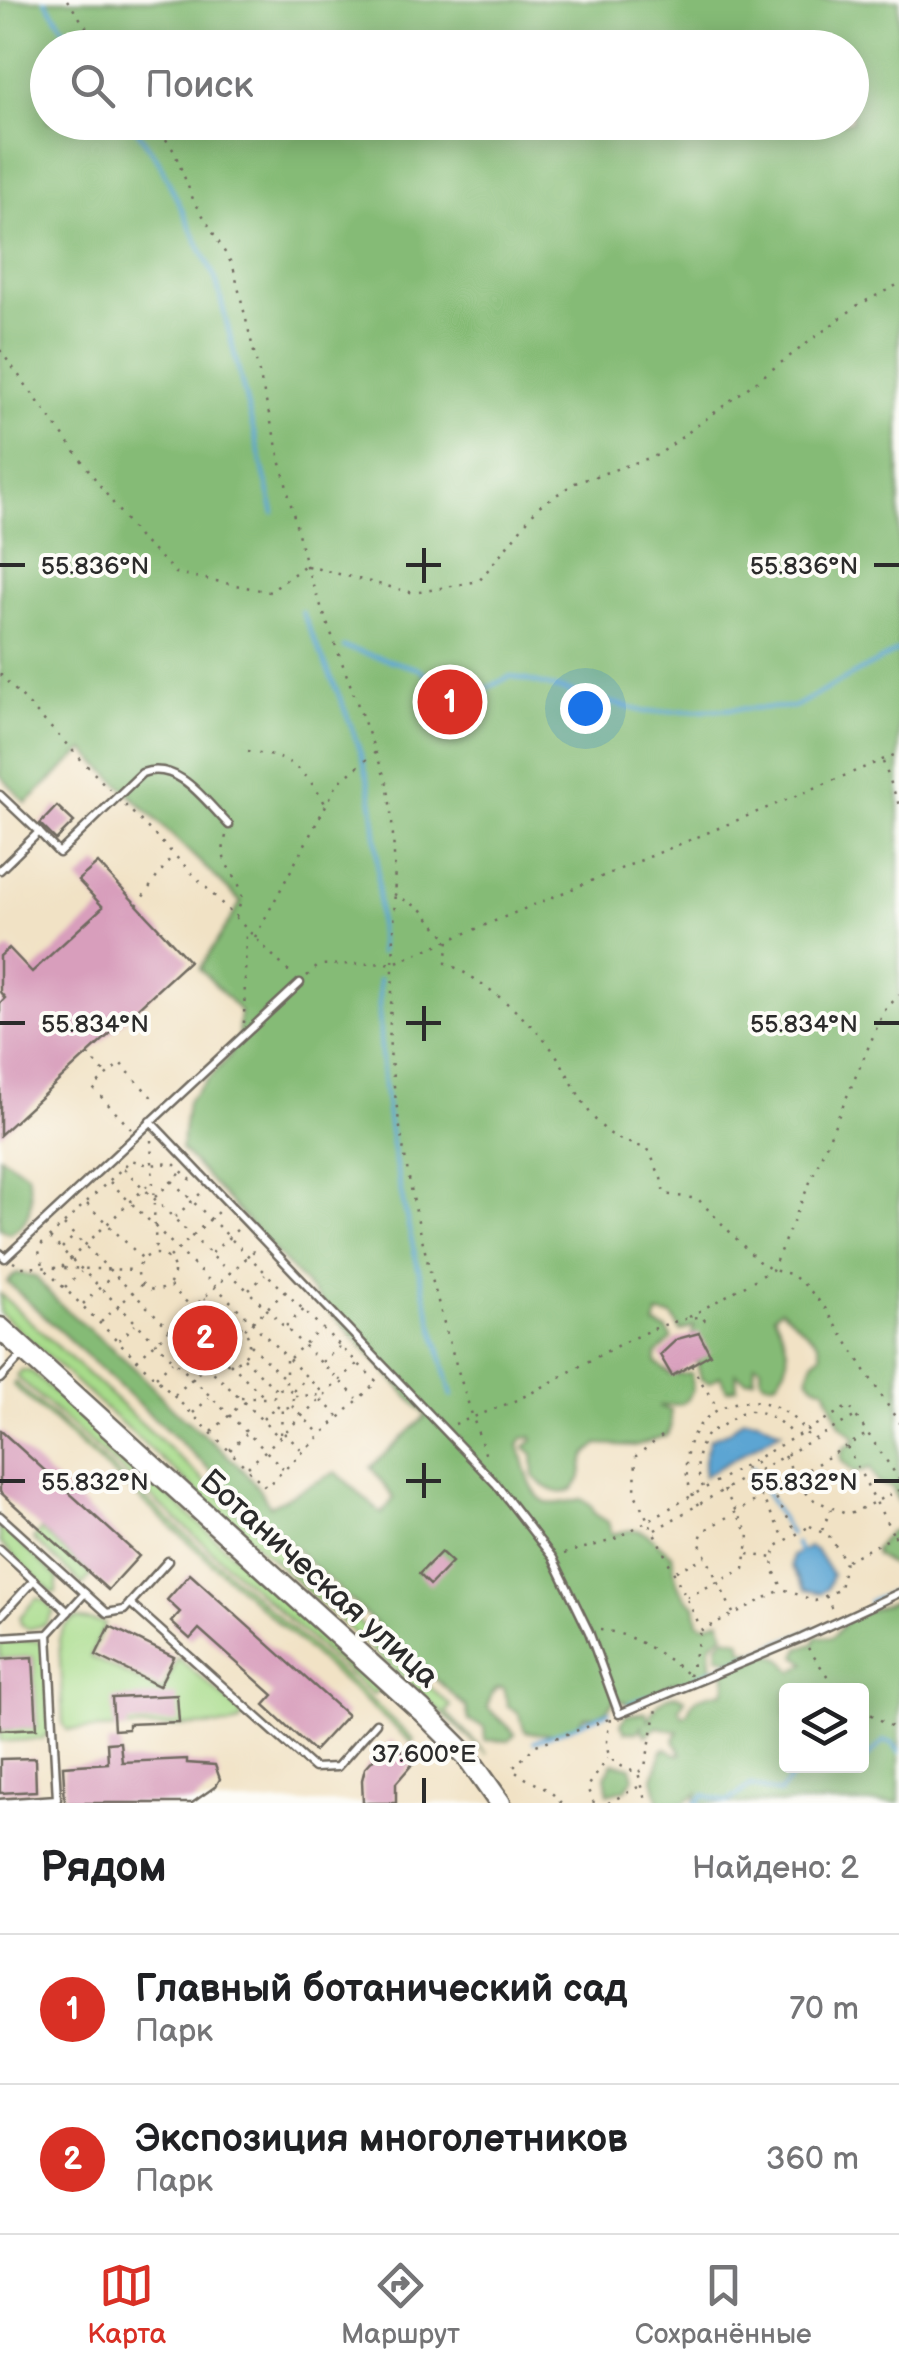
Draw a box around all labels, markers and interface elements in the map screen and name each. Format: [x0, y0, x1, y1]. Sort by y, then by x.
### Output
search box [30, 30, 869, 140]
icon: search [65, 58, 120, 113]
text: Поиск [145, 63, 253, 108]
text: 55.836°N [41, 551, 149, 582]
text: 55.836°N [750, 551, 858, 582]
pin: 1 [418, 664, 482, 740]
your location [560, 683, 611, 734]
text: 55.834°N [41, 1009, 149, 1040]
text: 55.834°N [750, 1009, 858, 1040]
pin: 2 [172, 1300, 238, 1376]
street label: Ботаническая улица [192, 1462, 446, 1697]
text: 55.832°N [41, 1467, 149, 1498]
text: 55.832°N [750, 1467, 858, 1498]
map controls [779, 1683, 869, 1773]
button: layers [779, 1683, 869, 1773]
text: 37.600°E [371, 1739, 477, 1770]
text: Рядом [40, 1843, 167, 1894]
text: Найдено: 2 [692, 1849, 859, 1888]
text: Главный ботанический сад [135, 1967, 627, 2012]
text: 1 [66, 1990, 79, 2029]
text: 70 m [789, 1990, 859, 2029]
text: Парк [135, 2012, 213, 2051]
text: Экспозиция многолетников [135, 2117, 628, 2162]
text: 2 [63, 2140, 82, 2179]
text: 360 m [766, 2140, 859, 2179]
text: Парк [135, 2162, 213, 2201]
tab: Карта [87, 2258, 166, 2351]
tab: Маршрут [341, 2258, 460, 2351]
tab: Сохранённые [635, 2258, 812, 2351]

